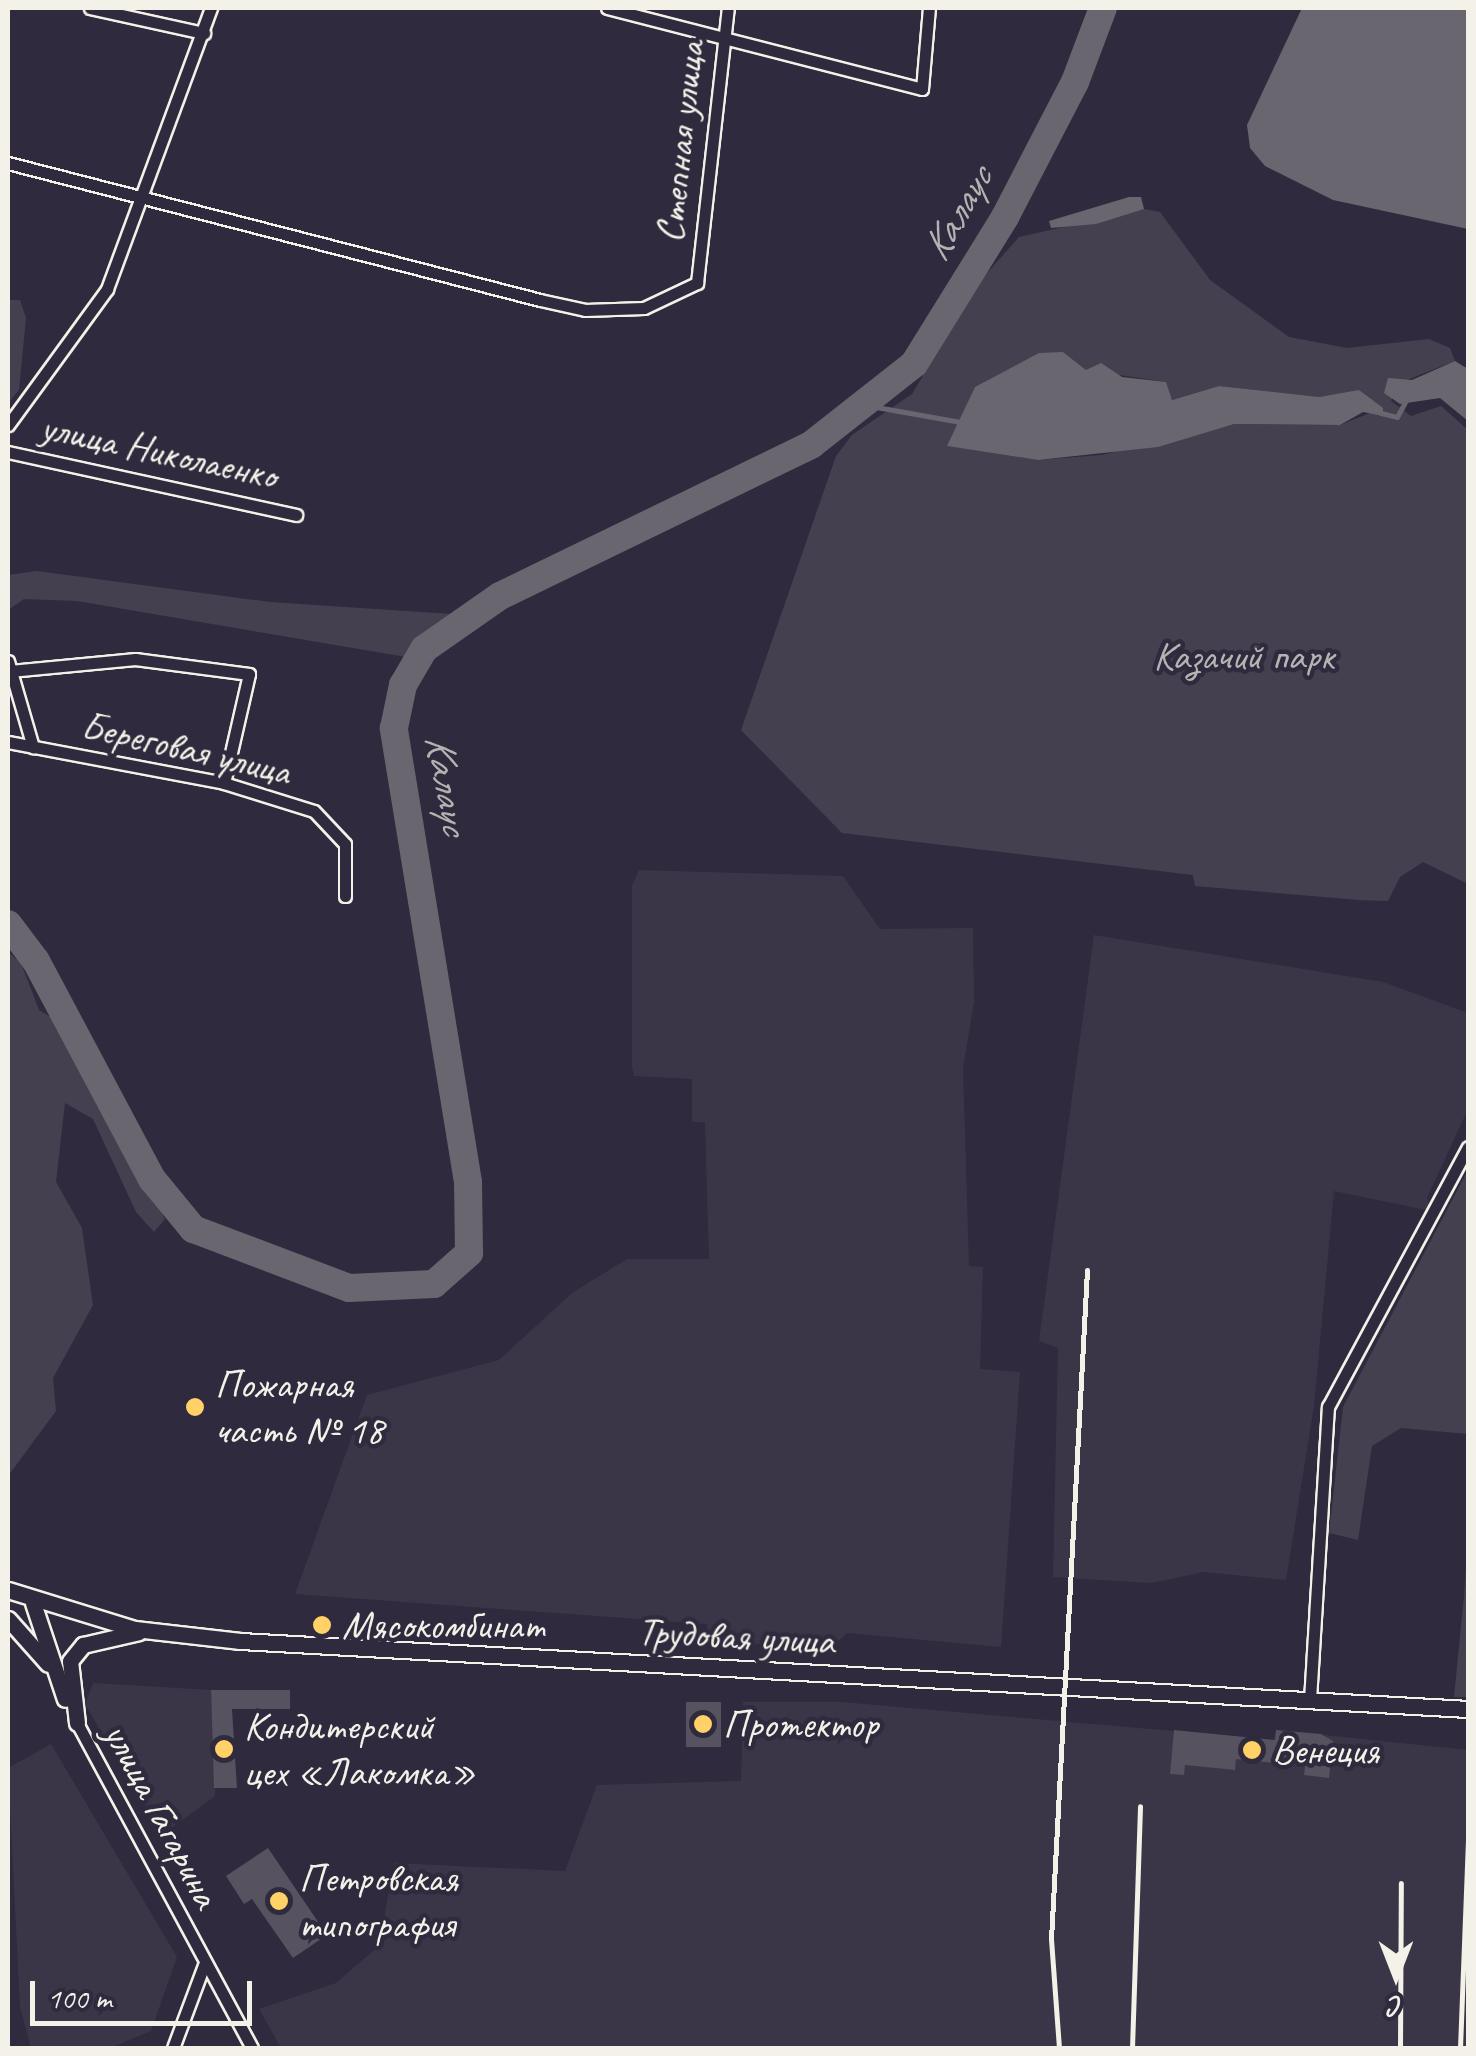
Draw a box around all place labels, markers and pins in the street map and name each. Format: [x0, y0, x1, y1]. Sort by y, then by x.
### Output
place label: Пожарная часть № 18 [215, 1360, 383, 1454]
marker: Пожарная часть № 18 [184, 1396, 206, 1418]
place label: Мясокомбинат [342, 1601, 545, 1649]
marker: Мясокомбинат [311, 1614, 333, 1636]
place label: Протектор [723, 1700, 878, 1748]
place label: Кондитерский цех «Лакомка» [244, 1702, 476, 1796]
marker: Протектор [692, 1713, 714, 1735]
place label: Венеция [1272, 1726, 1379, 1774]
marker: Кондитерский цех «Лакомка» [213, 1738, 235, 1760]
marker: Венеция [1241, 1739, 1263, 1761]
place label: Петровская типография [299, 1854, 458, 1948]
marker: Петровская типография [268, 1890, 290, 1912]

